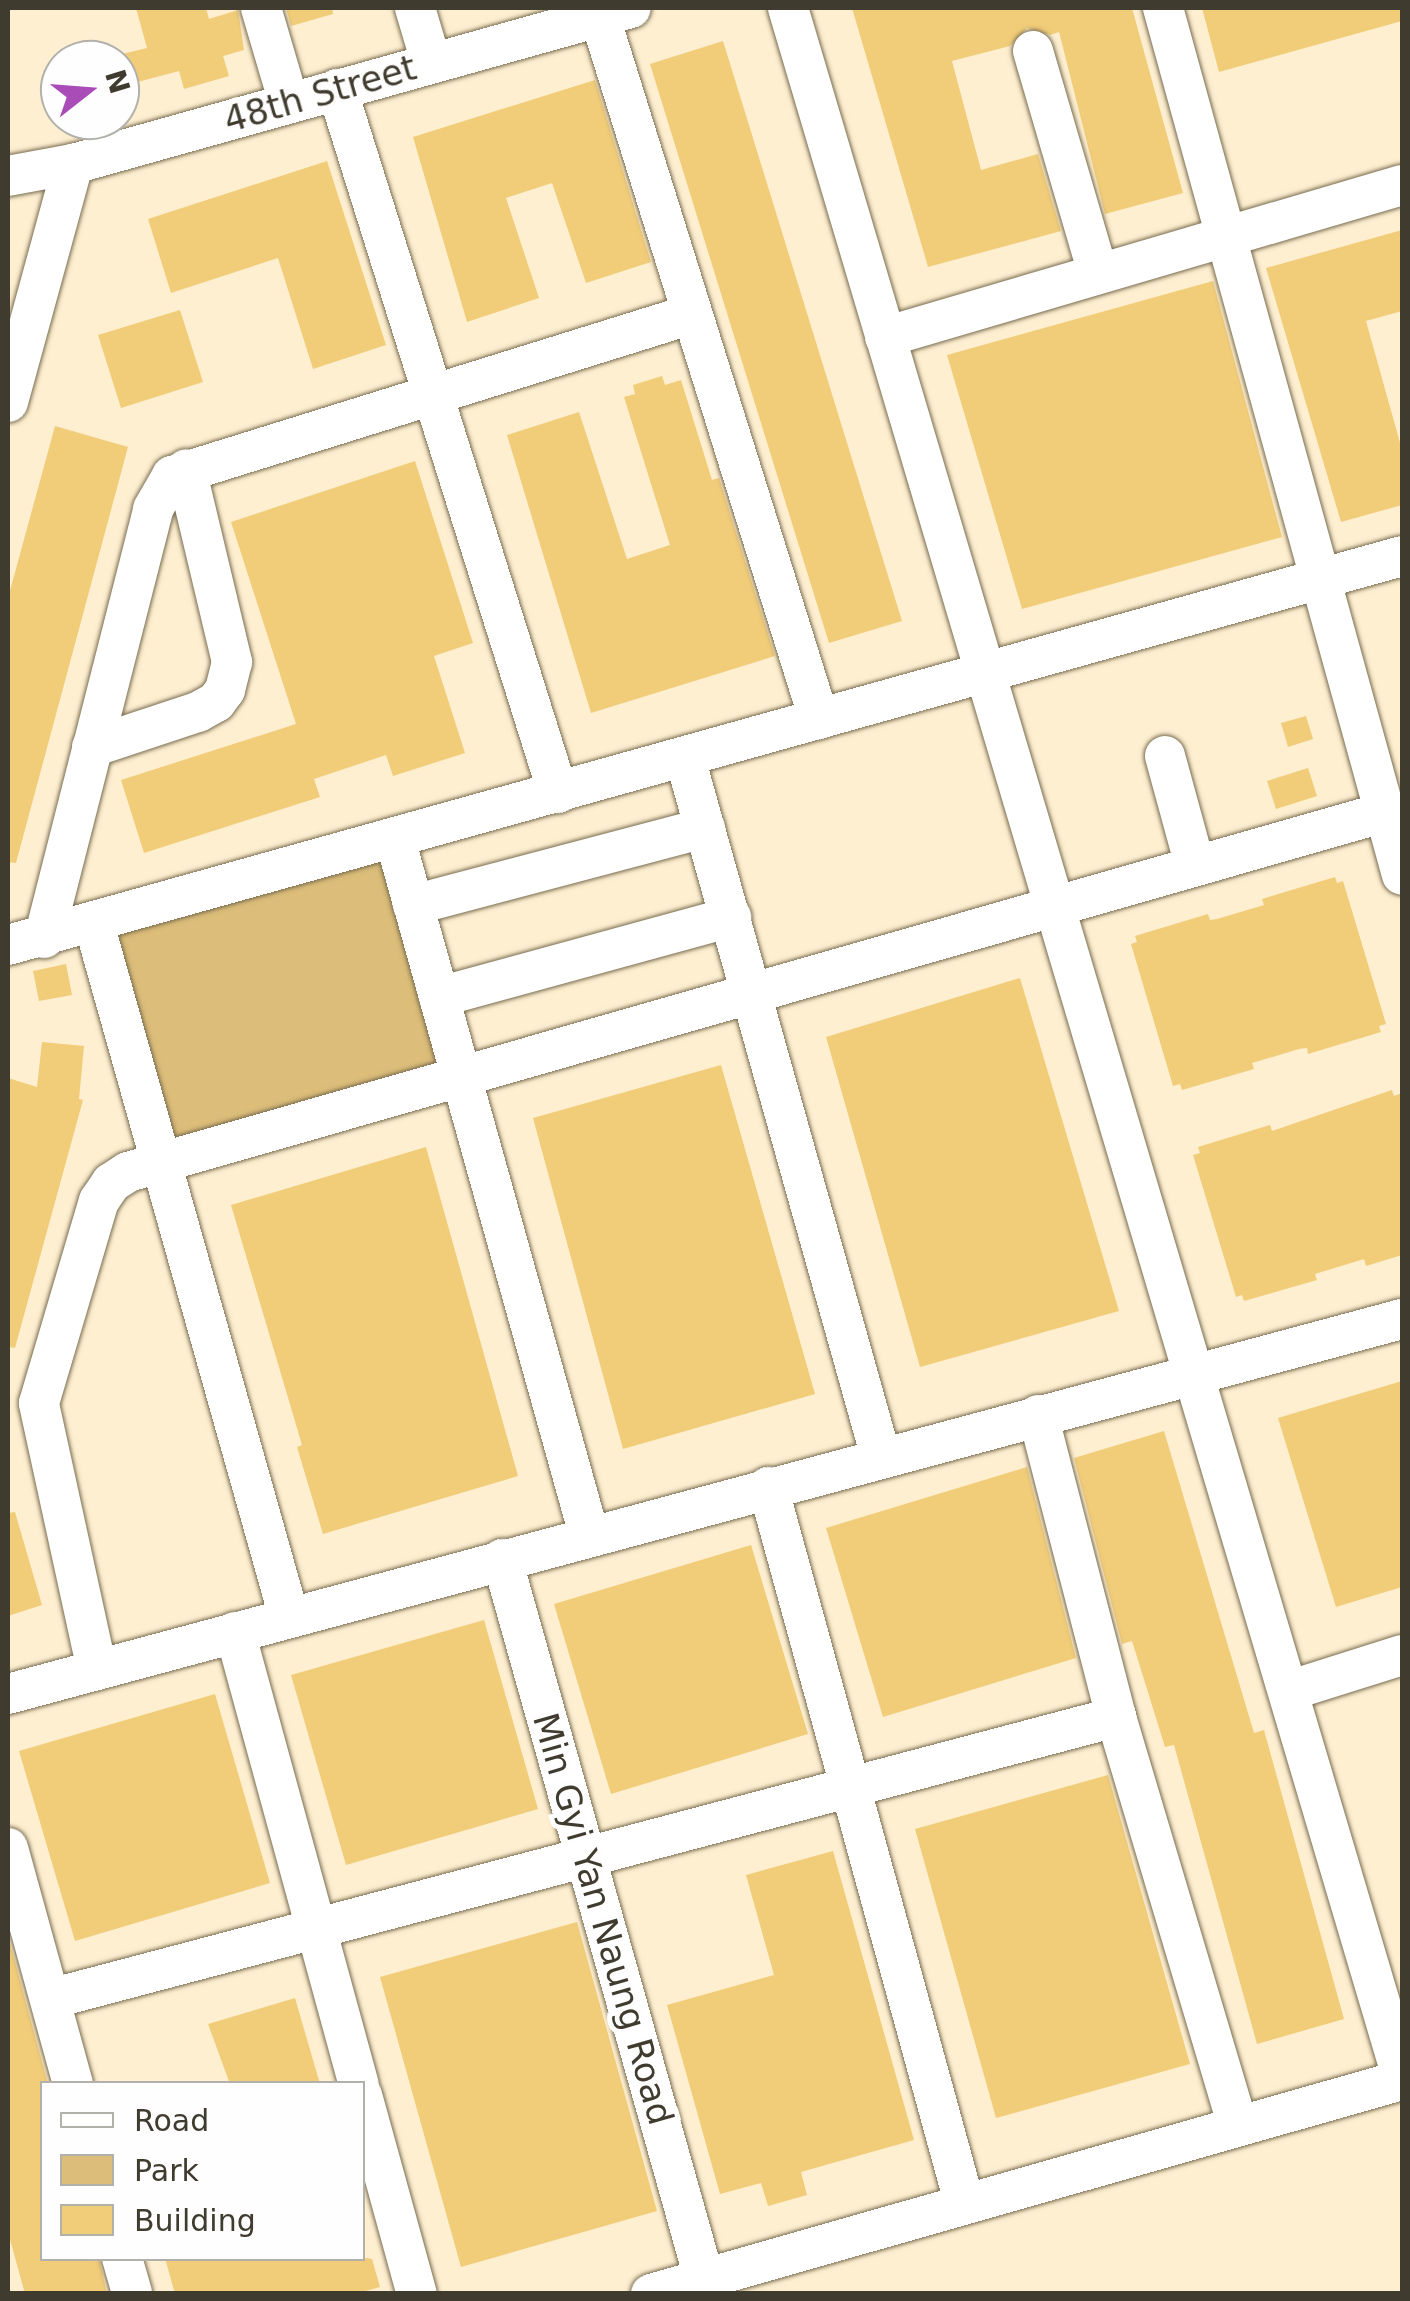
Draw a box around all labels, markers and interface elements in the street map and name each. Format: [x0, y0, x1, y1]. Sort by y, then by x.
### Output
north arrow [40, 40, 140, 140]
street label: 48th Street [219, 47, 421, 141]
text: N [98, 66, 136, 98]
street label: Min Gyi Yan Naung Road [524, 1708, 682, 2130]
legend [40, 2081, 365, 2261]
text: Road [134, 2103, 209, 2138]
text: Park [134, 2153, 199, 2188]
text: Building [134, 2203, 256, 2238]

